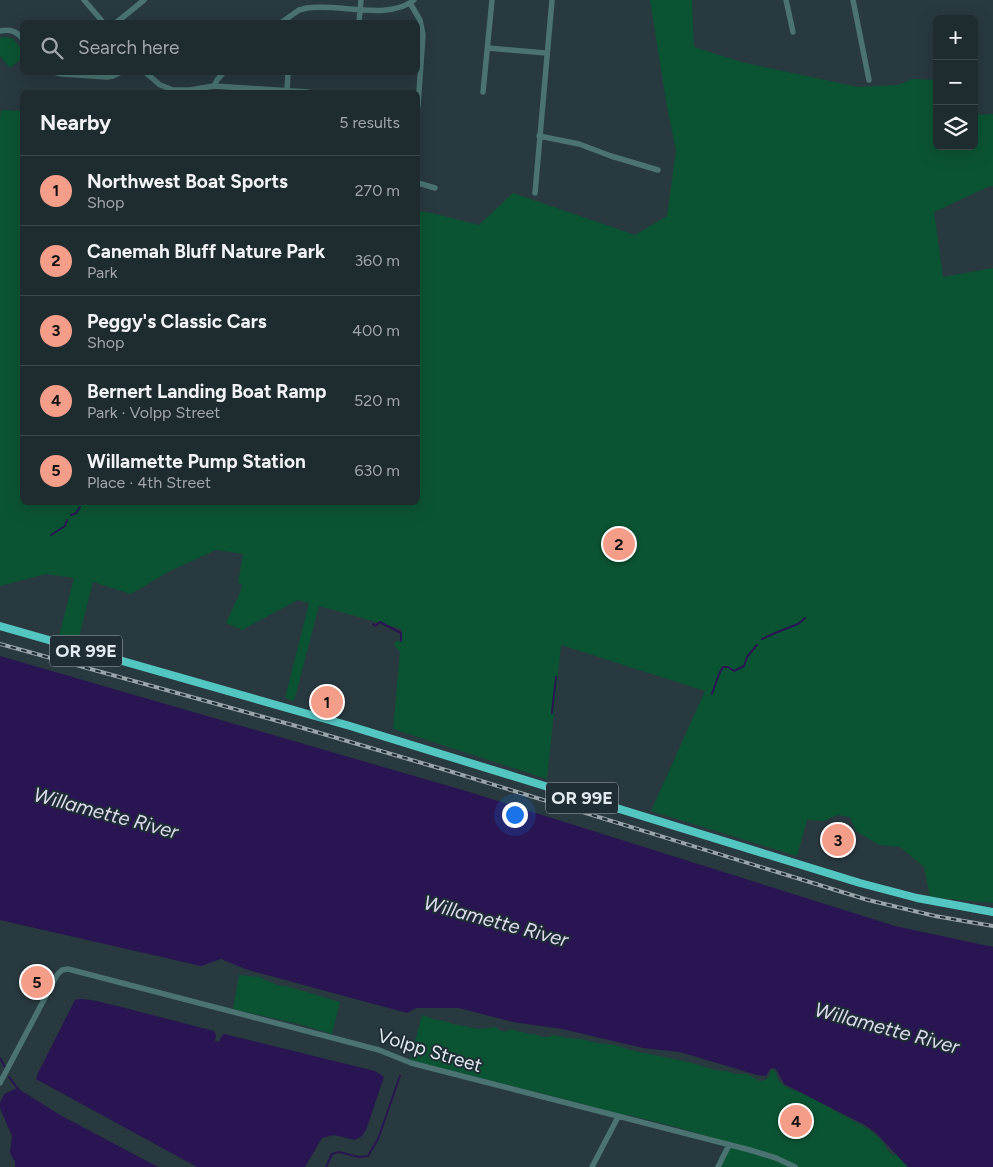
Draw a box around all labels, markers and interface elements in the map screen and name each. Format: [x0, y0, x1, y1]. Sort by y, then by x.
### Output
map controls [933, 15, 978, 150]
button: + [933, 15, 978, 60]
search box [20, 20, 420, 75]
icon: search [38, 34, 66, 62]
text: Search here [78, 36, 180, 59]
button: − [933, 60, 978, 105]
button: layers [933, 105, 978, 150]
text: Nearby [40, 110, 111, 135]
text: 5 results [339, 113, 400, 132]
text: Northwest Boat Sports [87, 170, 288, 193]
text: 1 [53, 181, 59, 200]
text: 270 m [355, 181, 400, 200]
text: Shop [87, 193, 125, 212]
text: Canemah Bluff Nature Park [87, 240, 325, 263]
text: 2 [51, 251, 61, 270]
text: 360 m [354, 251, 400, 270]
text: Park [87, 263, 117, 282]
text: Peggy's Classic Cars [87, 310, 267, 333]
text: 3 [52, 321, 60, 340]
text: 400 m [352, 321, 400, 340]
text: Shop [87, 333, 125, 352]
text: Bernert Landing Boat Ramp [87, 380, 327, 403]
text: 4 [51, 391, 61, 410]
text: 520 m [354, 391, 400, 410]
text: Park · Volpp Street [87, 403, 220, 422]
text: Willamette Pump Station [87, 450, 306, 473]
text: 5 [51, 461, 61, 480]
text: 630 m [354, 461, 400, 480]
text: Place · 4th Street [87, 473, 211, 492]
pin: 2 [603, 525, 635, 563]
road number: OR 99E [50, 636, 122, 666]
pin: 1 [311, 683, 343, 721]
water label: Willamette River [31, 782, 182, 844]
road number: OR 99E [546, 782, 618, 814]
your location [502, 802, 528, 828]
pin: 3 [822, 821, 854, 859]
water label: Willamette River [421, 890, 572, 952]
pin: 5 [21, 963, 53, 1001]
water label: Willamette River [812, 997, 963, 1059]
street label: Volpp Street [375, 1024, 485, 1077]
pin: 4 [780, 1102, 812, 1140]

